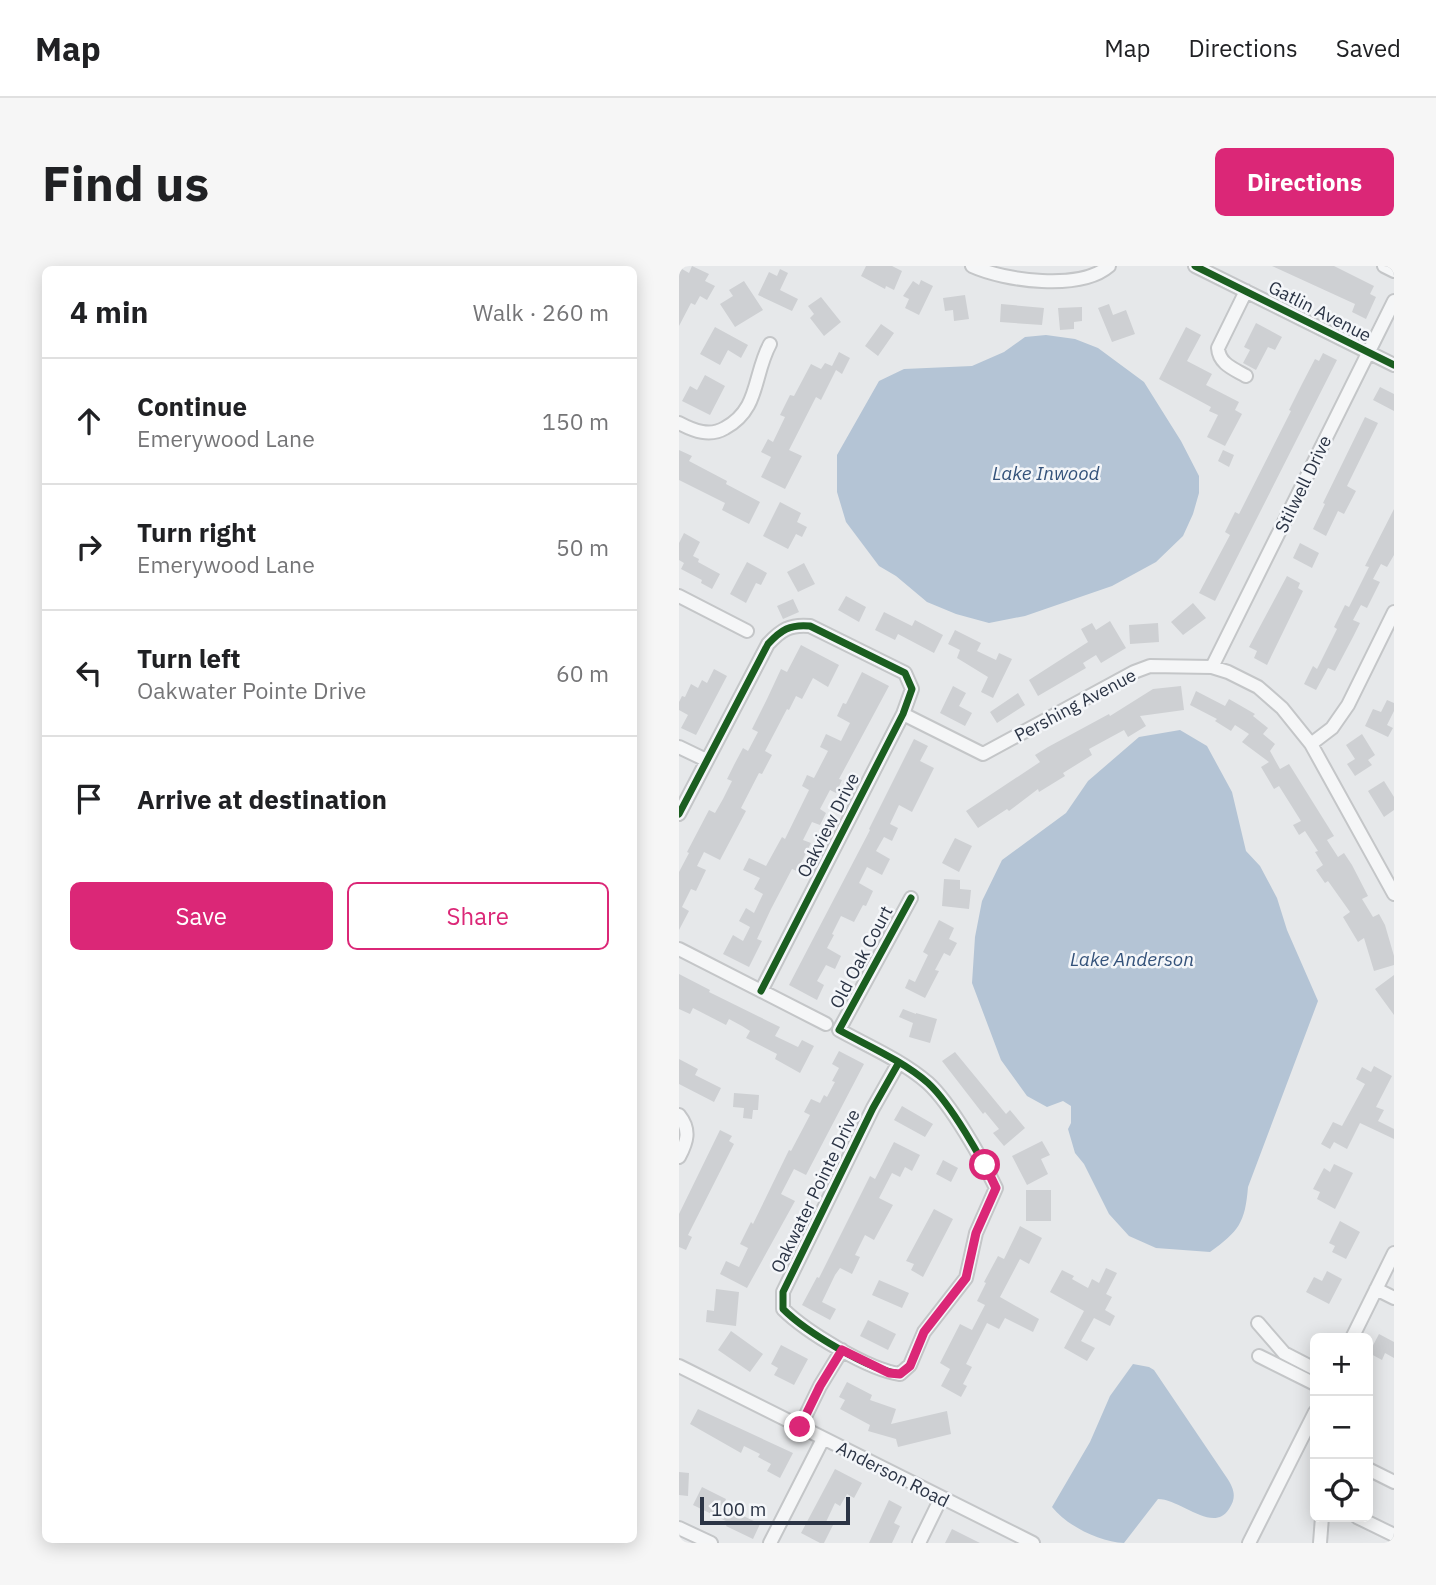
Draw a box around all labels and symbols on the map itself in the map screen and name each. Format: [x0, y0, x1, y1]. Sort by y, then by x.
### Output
street label: Gatlin Avenue [1265, 275, 1375, 347]
street label: Stilwell Drive [1270, 431, 1336, 536]
water label: Lake Inwood [992, 461, 1101, 485]
street label: Pershing Avenue [1010, 663, 1140, 747]
street label: Oakview Drive [792, 769, 864, 881]
street label: Old Oak Court [824, 902, 898, 1012]
water label: Lake Anderson [1070, 947, 1194, 971]
street label: Oakwater Pointe Drive [765, 1105, 865, 1277]
route start [969, 1149, 1000, 1180]
route end [784, 1411, 815, 1442]
street label: Anderson Road [833, 1436, 953, 1512]
scale bar [700, 1494, 851, 1526]

